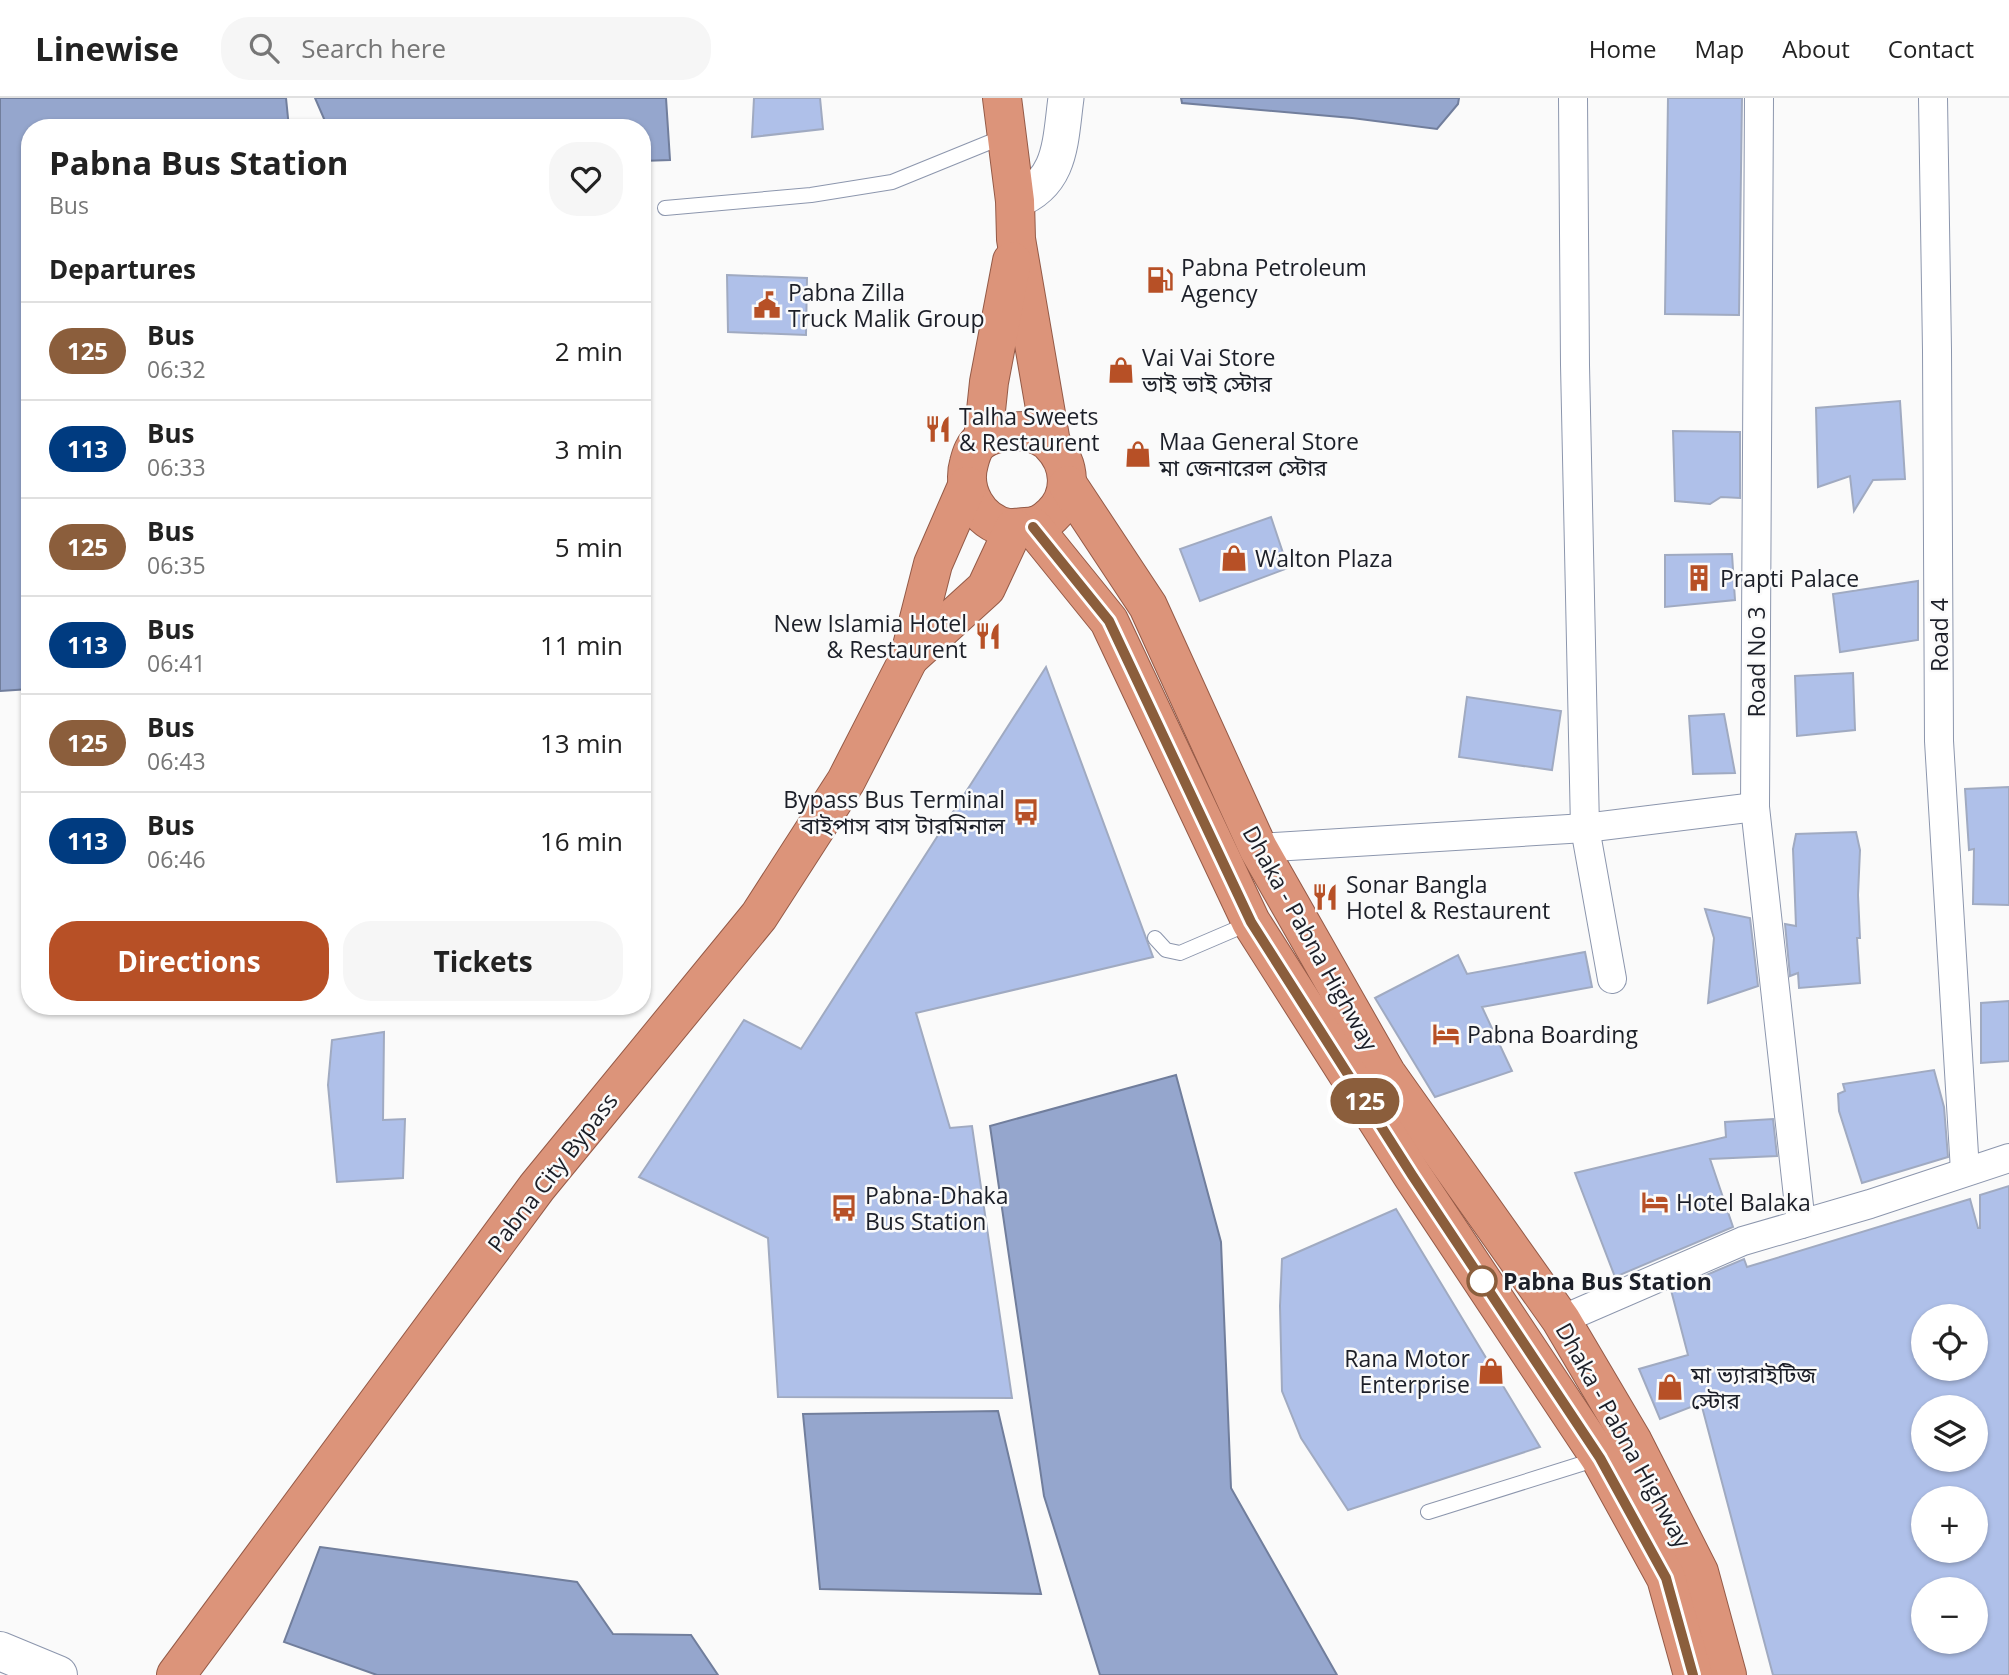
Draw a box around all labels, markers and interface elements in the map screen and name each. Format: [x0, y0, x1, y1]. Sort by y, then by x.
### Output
search box [221, 17, 711, 80]
text: Linewise [35, 26, 179, 71]
icon: search [245, 29, 283, 67]
text: Search here [301, 30, 446, 66]
text: Home [1589, 32, 1657, 65]
text: Map [1695, 32, 1744, 65]
text: About [1782, 32, 1850, 65]
text: Contact [1888, 32, 1974, 65]
text: Pabna Bus Station [49, 140, 349, 185]
button: heart [549, 142, 623, 216]
text: Bus [49, 189, 89, 221]
text: Departures [49, 251, 196, 287]
place label: Pabna Petroleum Agency [1181, 251, 1367, 309]
fuel station icon: Pabna Petroleum Agency [1145, 265, 1175, 295]
place label: Pabna Zilla Truck Malik Group [788, 276, 985, 334]
public building icon: Pabna Zilla Truck Malik Group [752, 290, 782, 320]
text: Bus [147, 317, 194, 353]
text: 2 min [555, 333, 623, 369]
text: 125 [67, 334, 108, 367]
place label: Vai Vai Store ভাই ভাই স্টোর [1141, 341, 1276, 399]
text: 06:32 [147, 353, 206, 385]
shop icon: Vai Vai Store ভাই ভাই স্টোর [1106, 355, 1136, 385]
place label: Talha Sweets & Restaurent [959, 400, 1100, 458]
restaurant icon: Talha Sweets & Restaurent [923, 414, 953, 444]
text: Bus [147, 415, 194, 451]
place label: Maa General Store মা জেনারেল স্টোর [1158, 425, 1359, 483]
text: 3 min [555, 431, 623, 467]
text: 113 [67, 432, 108, 465]
shop icon: Maa General Store মা জেনারেল স্টোর [1123, 439, 1153, 469]
text: 06:33 [147, 451, 206, 483]
text: Bus [147, 513, 194, 549]
text: 5 min [555, 529, 623, 565]
text: 125 [67, 530, 108, 563]
place label: Walton Plaza [1255, 542, 1393, 574]
shop icon: Walton Plaza [1219, 543, 1249, 573]
text: 06:35 [147, 549, 206, 581]
place label: Prapti Palace [1720, 562, 1859, 594]
building icon: Prapti Palace [1684, 563, 1714, 593]
street label: Road 4 [1923, 598, 1955, 672]
street label: Road No 3 [1740, 606, 1772, 718]
place label: New Islamia Hotel & Restaurent [773, 607, 967, 665]
text: Bus [147, 611, 194, 647]
restaurant icon: New Islamia Hotel & Restaurent [973, 621, 1003, 651]
text: 11 min [540, 627, 623, 663]
text: 113 [67, 628, 108, 661]
text: 06:41 [147, 647, 206, 679]
text: Bus [147, 709, 194, 745]
text: 13 min [540, 725, 623, 761]
text: 125 [67, 726, 108, 759]
text: 06:43 [147, 745, 206, 777]
place label: Bypass Bus Terminal বাইপাস বাস টারমিনাল [783, 783, 1006, 841]
bus stop icon: Bypass Bus Terminal বাইপাস বাস টারমিনাল [1011, 797, 1041, 827]
text: Bus [147, 807, 194, 843]
street label: Dhaka - Pabna Highway [1236, 820, 1387, 1057]
text: 16 min [540, 823, 623, 859]
text: 113 [67, 824, 108, 857]
text: 06:46 [147, 843, 206, 875]
place label: Sonar Bangla Hotel & Restaurent [1346, 868, 1550, 926]
restaurant icon: Sonar Bangla Hotel & Restaurent [1310, 882, 1340, 912]
button: Directions [49, 921, 329, 1001]
button: Tickets [343, 921, 623, 1001]
place label: Pabna Boarding [1467, 1018, 1638, 1050]
hotel icon: Pabna Boarding [1431, 1019, 1461, 1049]
line badge: 125 [1325, 1078, 1405, 1124]
text: 125 [1344, 1084, 1386, 1117]
street label: Pabna City Bypass [479, 1085, 625, 1259]
place label: Pabna-Dhaka Bus Station [865, 1179, 1008, 1237]
place label: Hotel Balaka [1676, 1186, 1811, 1218]
hotel icon: Hotel Balaka [1640, 1187, 1670, 1217]
bus stop icon: Pabna-Dhaka Bus Station [829, 1193, 859, 1223]
place label: Pabna Bus Station [1503, 1265, 1712, 1297]
marker: Pabna Bus Station [1467, 1266, 1497, 1296]
map controls [1911, 1304, 1988, 1654]
button: locate [1911, 1304, 1988, 1381]
street label: Dhaka - Pabna Highway [1549, 1317, 1700, 1554]
place label: Rana Motor Enterprise [1344, 1342, 1471, 1400]
shop icon: Rana Motor Enterprise [1476, 1356, 1506, 1386]
place label: মা ভ‍্যারাইটিজ স্টোর [1690, 1358, 1817, 1416]
shop icon: মা ভ‍্যারাইটিজ স্টোর [1655, 1372, 1685, 1402]
button: layers [1911, 1395, 1988, 1472]
button: + [1911, 1486, 1988, 1563]
button: − [1911, 1577, 1988, 1654]

